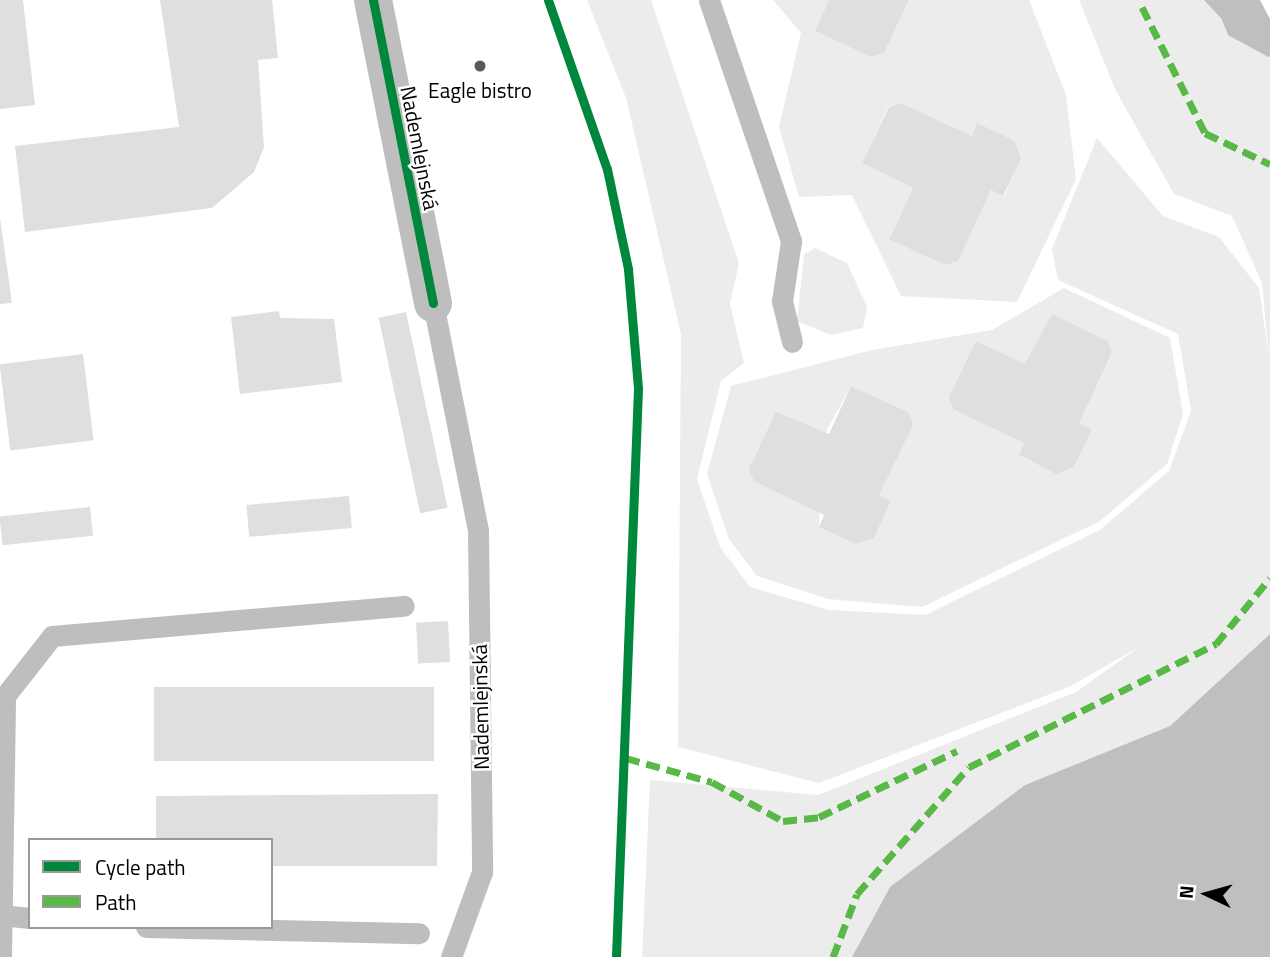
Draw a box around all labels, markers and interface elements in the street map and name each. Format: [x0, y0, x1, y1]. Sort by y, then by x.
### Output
marker: Eagle bistro [472, 58, 488, 74]
place label: Eagle bistro [428, 77, 532, 103]
street label: Nademlejnská [396, 84, 444, 212]
street label: Nademlejnská [466, 644, 494, 770]
legend [28, 838, 273, 929]
text: Cycle path [95, 851, 186, 883]
north arrow [1172, 859, 1242, 929]
text: N [1171, 884, 1201, 900]
text: Path [95, 886, 137, 918]

